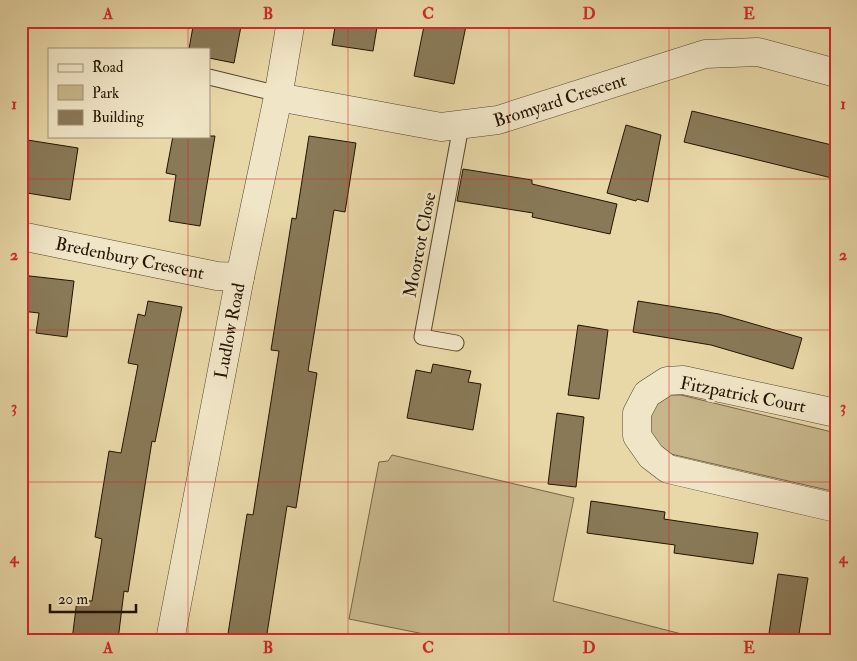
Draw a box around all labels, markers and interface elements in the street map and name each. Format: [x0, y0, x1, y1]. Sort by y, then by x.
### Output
text: A [102, 4, 114, 24]
text: B [263, 4, 273, 24]
text: C [422, 4, 434, 24]
text: D [582, 4, 596, 24]
text: E [743, 4, 755, 24]
legend [48, 48, 210, 138]
text: Road [92, 58, 124, 77]
street label: Bromyard Crescent [490, 68, 629, 132]
text: Park [92, 84, 119, 103]
text: 1 [11, 94, 17, 114]
text: 1 [840, 94, 846, 114]
text: Building [92, 108, 144, 127]
street label: Moorcot Close [399, 190, 442, 300]
street label: Bredenbury Crescent [53, 232, 206, 285]
text: 2 [10, 245, 18, 265]
text: 2 [839, 245, 847, 265]
street label: Ludlow Road [209, 281, 250, 380]
street label: Fitzpatrick Court [678, 372, 808, 418]
text: 3 [11, 397, 17, 417]
text: 3 [840, 397, 846, 417]
text: 4 [9, 548, 20, 568]
text: 4 [838, 548, 849, 568]
scale bar [50, 581, 136, 613]
text: 20 m [58, 590, 88, 609]
text: A [102, 638, 114, 658]
text: B [263, 638, 273, 658]
text: C [422, 638, 434, 658]
text: D [582, 638, 596, 658]
text: E [743, 638, 755, 658]

